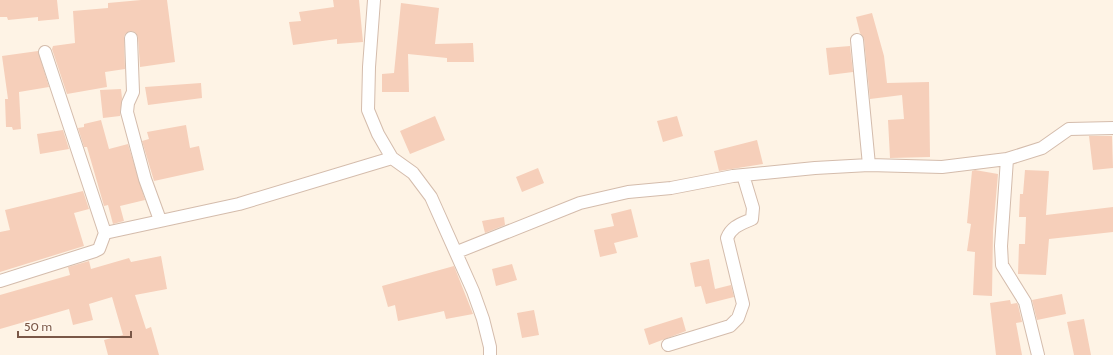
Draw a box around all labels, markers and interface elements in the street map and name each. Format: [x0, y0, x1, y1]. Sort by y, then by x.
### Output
scale bar [18, 313, 131, 339]
text: 50 m [24, 319, 52, 334]

